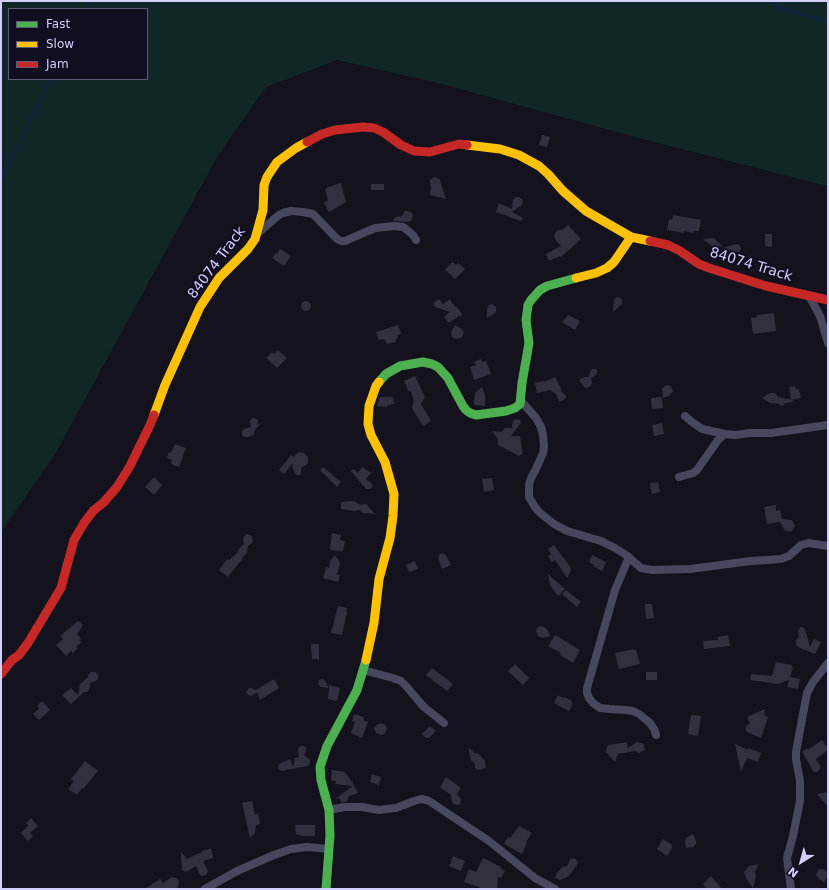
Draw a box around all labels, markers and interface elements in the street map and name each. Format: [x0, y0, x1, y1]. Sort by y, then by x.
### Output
legend [8, 8, 148, 80]
text: Fast [46, 17, 70, 31]
text: Slow [46, 37, 74, 51]
text: Jam [46, 57, 69, 71]
street label: 84074 Track [185, 224, 249, 302]
street label: 84074 Track [708, 244, 794, 286]
north arrow [781, 842, 821, 882]
text: N [786, 864, 801, 880]

